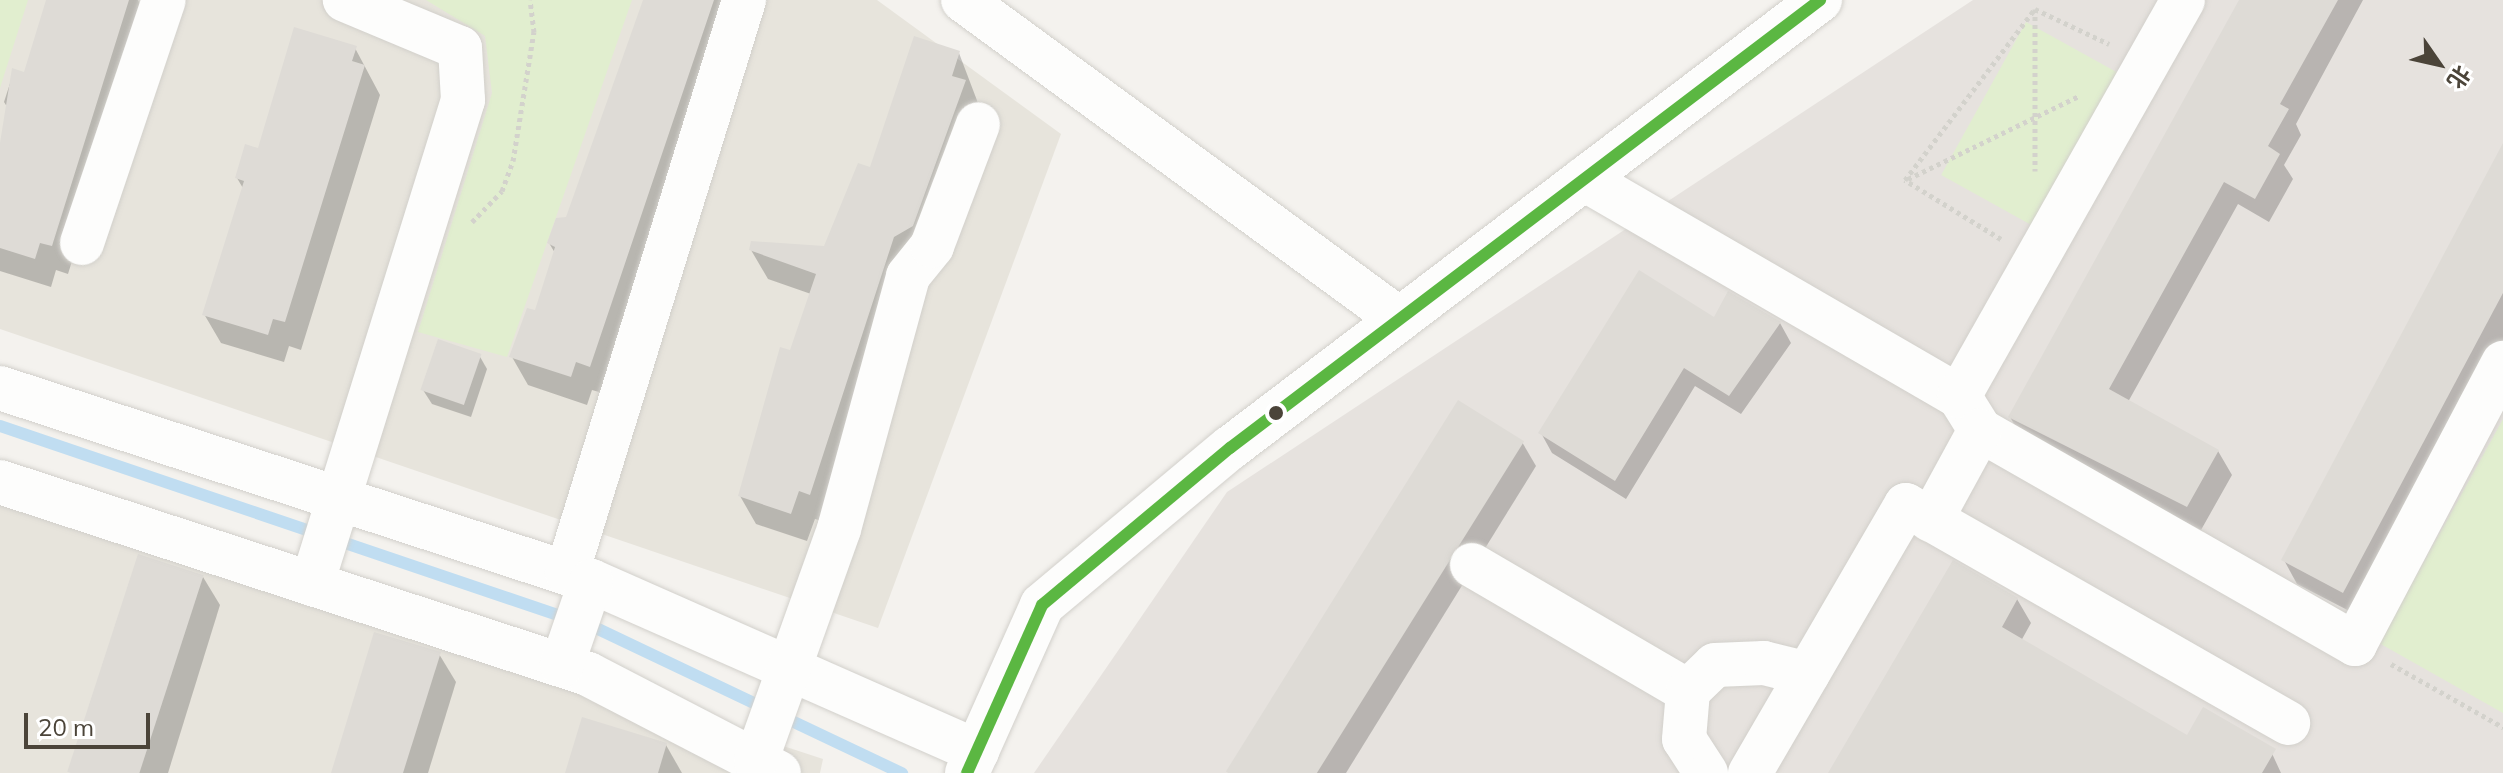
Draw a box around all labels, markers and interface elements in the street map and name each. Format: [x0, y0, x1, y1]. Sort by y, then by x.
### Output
north arrow [2399, 24, 2479, 104]
text: 北 [2441, 60, 2477, 94]
unlabelled marker [1268, 405, 1284, 421]
scale bar [28, 697, 154, 747]
text: 20 m [38, 712, 94, 742]

